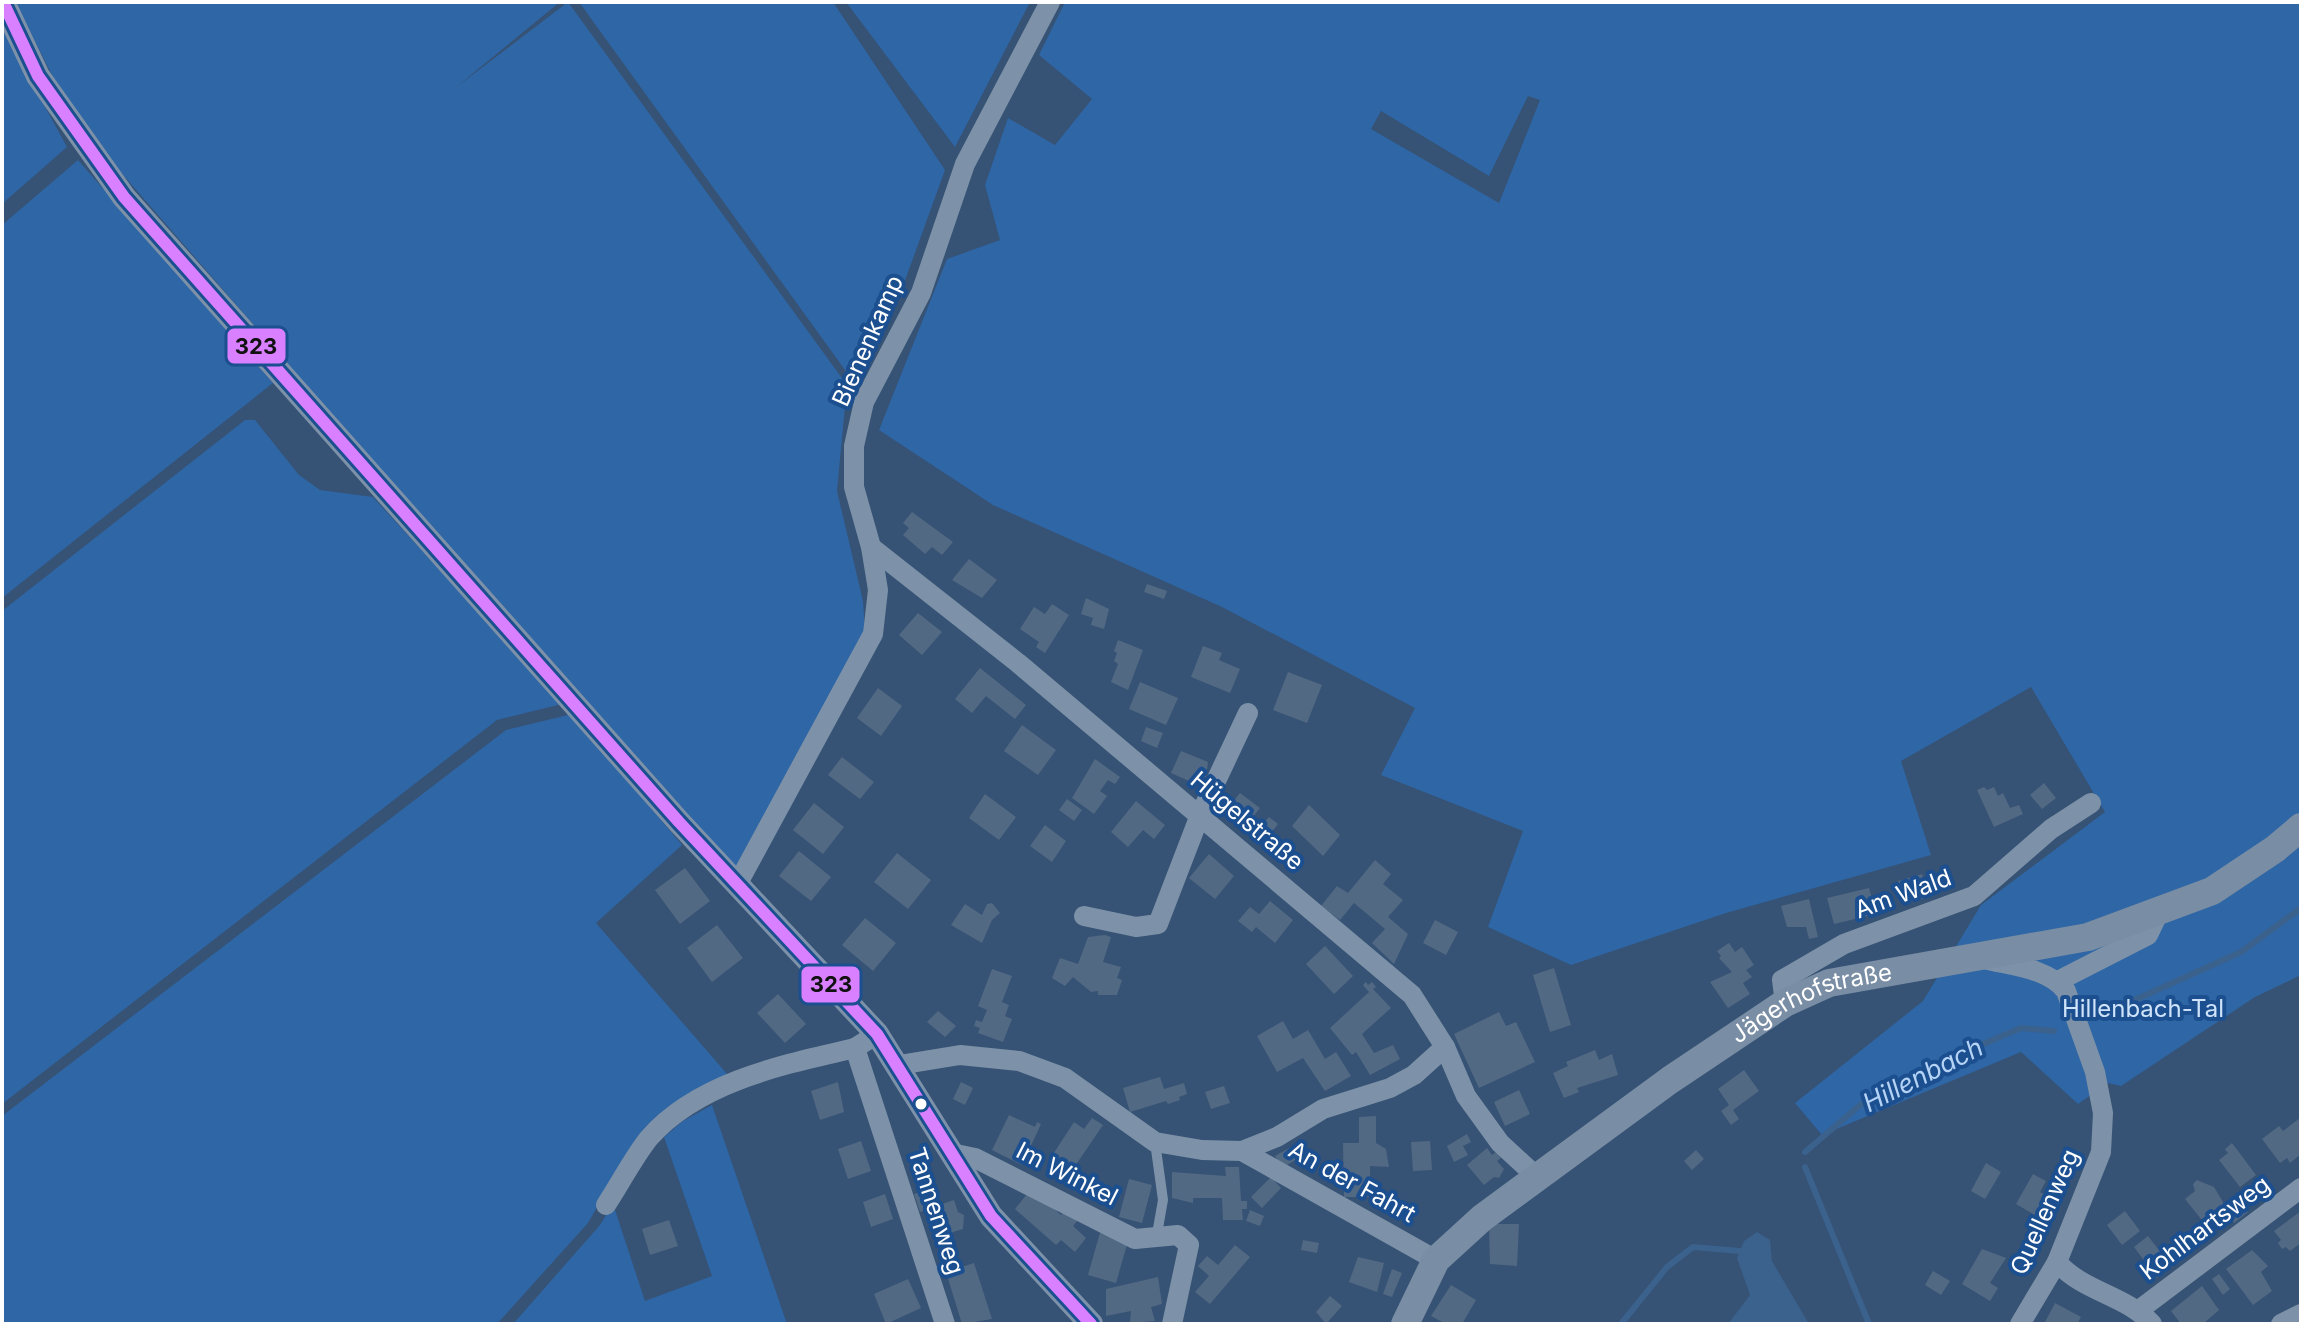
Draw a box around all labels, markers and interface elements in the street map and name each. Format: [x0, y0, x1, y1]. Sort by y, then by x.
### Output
street label: Bienenkamp [826, 271, 909, 411]
line badge: 323 [226, 327, 287, 365]
text: 323 [235, 333, 277, 359]
street label: Hügelstraße [1185, 765, 1310, 876]
street label: Am Wald [1851, 863, 1955, 924]
street label: Jägerhofstraße [1725, 957, 1894, 1049]
line badge: 323 [800, 965, 861, 1004]
text: 323 [810, 971, 852, 997]
park label: Hillenbach-Tal [2062, 994, 2224, 1023]
water label: Hillenbach [1858, 1031, 1988, 1118]
unlabelled marker [913, 1096, 929, 1112]
street label: An der Fahrt [1284, 1135, 1421, 1228]
street label: Im Winkel [1012, 1136, 1123, 1212]
street label: Tannenweg [902, 1144, 971, 1278]
street label: Quellenweg [2004, 1145, 2085, 1279]
street label: Kohlhartsweg [2134, 1169, 2275, 1286]

